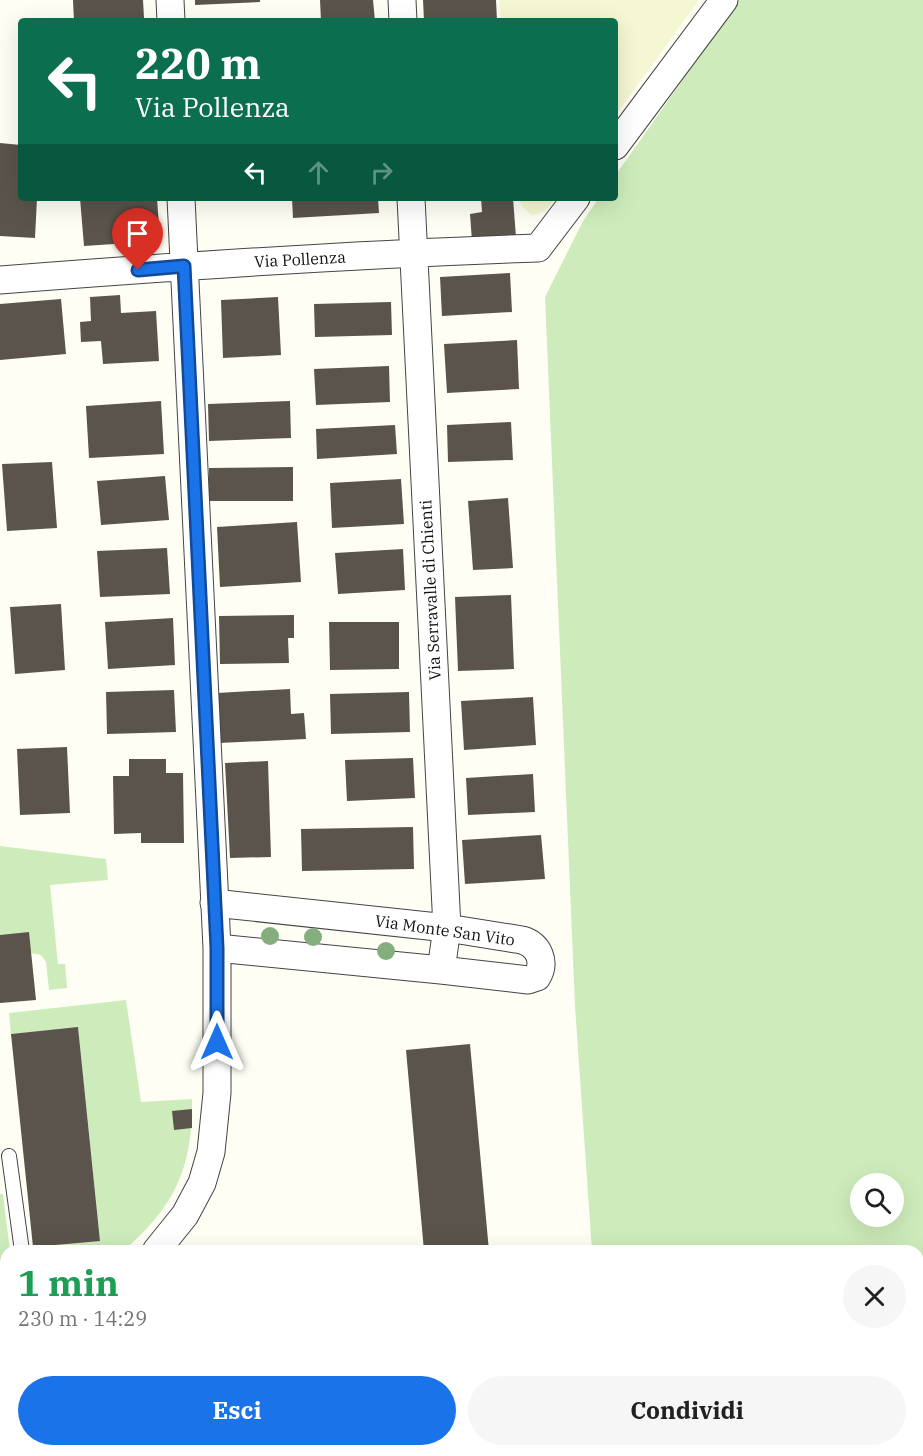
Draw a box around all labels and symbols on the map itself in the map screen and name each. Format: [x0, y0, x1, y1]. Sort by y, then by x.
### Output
pin [112, 208, 163, 270]
street label: Via Pollenza [254, 247, 347, 271]
street label: Via Serravalle di Chienti [415, 499, 445, 681]
street label: Via Monte San Vito [374, 910, 516, 950]
position arrow [185, 1010, 249, 1074]

